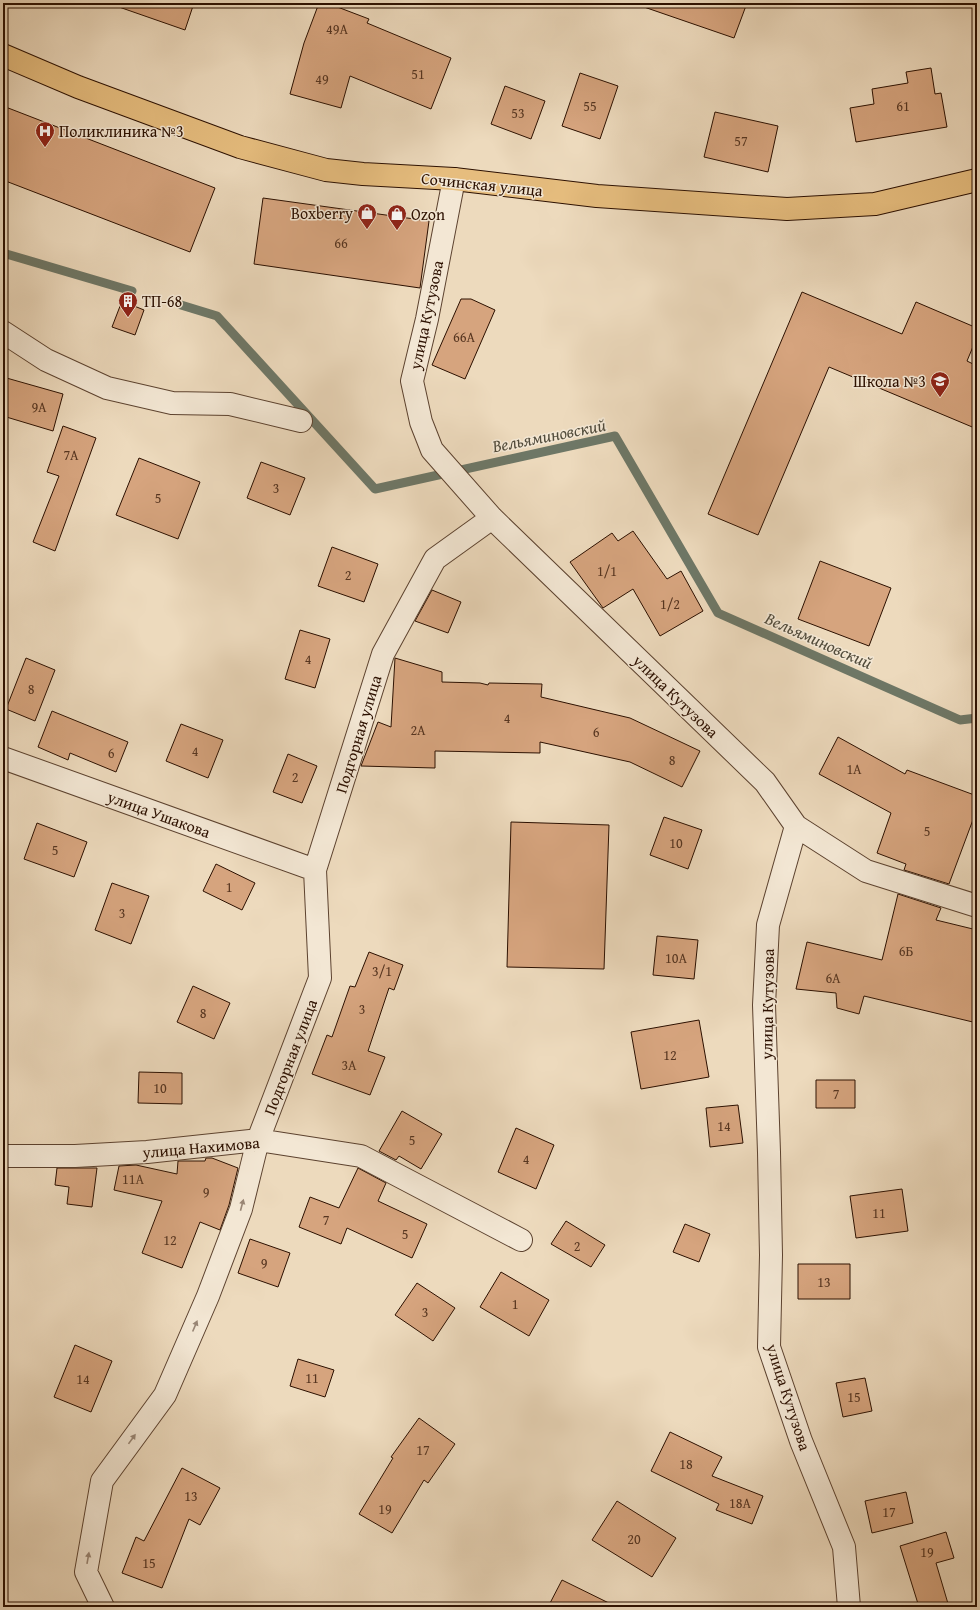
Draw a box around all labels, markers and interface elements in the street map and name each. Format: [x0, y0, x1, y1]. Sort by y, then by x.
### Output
house number: 49А [326, 19, 348, 39]
house number: 51 [411, 64, 425, 84]
house number: 49 [315, 69, 329, 89]
house number: 55 [583, 96, 597, 116]
house number: 61 [896, 96, 910, 116]
house number: 53 [511, 103, 525, 123]
place label: Поликлиника №3 [59, 119, 184, 143]
hospital icon: Поликлиника №3 [34, 120, 56, 148]
house number: 57 [734, 131, 748, 151]
street label: Сочинская улица [420, 166, 544, 202]
place label: Boxberry [291, 201, 353, 225]
shop icon: Boxberry [356, 202, 378, 230]
place label: Ozon [411, 202, 445, 226]
shop icon: Ozon [386, 203, 408, 231]
house number: 66 [334, 233, 348, 253]
street label: улица Кутузова [403, 258, 449, 373]
place label: ТП-68 [142, 289, 182, 313]
building icon: ТП-68 [117, 290, 139, 318]
house number: 66А [453, 327, 475, 347]
place label: Школа №3 [853, 369, 926, 393]
school or university icon: Школа №3 [929, 370, 951, 398]
house number: 9А [31, 397, 47, 417]
water label: Вельяминовский [489, 412, 608, 458]
house number: 7А [63, 445, 79, 465]
house number: 3 [273, 478, 279, 498]
house number: 5 [155, 488, 161, 508]
house number: 1/1 [597, 561, 617, 581]
house number: 2 [345, 565, 351, 585]
house number: 1/2 [660, 594, 680, 614]
water label: Вельяминовский [760, 605, 877, 675]
street label: улица Кутузова [627, 648, 725, 743]
house number: 4 [305, 649, 312, 669]
street label: Подгорная улица [329, 672, 387, 796]
house number: 8 [28, 679, 35, 699]
house number: 4 [504, 708, 511, 728]
house number: 2А [410, 720, 426, 740]
house number: 6 [593, 722, 600, 742]
house number: 4 [192, 741, 199, 761]
house number: 6 [108, 743, 115, 763]
house number: 8 [669, 750, 676, 770]
house number: 1А [846, 759, 862, 779]
house number: 2 [292, 767, 298, 787]
street label: улица Ушакова [103, 784, 214, 844]
house number: 5 [924, 821, 930, 841]
house number: 10 [669, 833, 683, 853]
house number: 5 [52, 840, 58, 860]
house number: 1 [226, 877, 232, 897]
house number: 3 [119, 903, 125, 923]
house number: 6Б [899, 941, 913, 961]
house number: 10А [665, 948, 687, 968]
street label: улица Кутузова [754, 948, 780, 1061]
house number: 3/1 [372, 961, 392, 981]
house number: 6А [825, 968, 841, 988]
street label: Подгорная улица [257, 995, 323, 1118]
house number: 3 [359, 999, 365, 1019]
house number: 8 [200, 1003, 207, 1023]
house number: 12 [663, 1045, 677, 1065]
house number: 3А [341, 1055, 357, 1075]
house number: 10 [153, 1078, 167, 1098]
house number: 7 [833, 1084, 840, 1104]
house number: 14 [717, 1116, 731, 1136]
street label: улица Нахимова [140, 1130, 261, 1164]
house number: 5 [409, 1130, 415, 1150]
house number: 4 [523, 1149, 530, 1169]
house number: 11А [122, 1169, 144, 1189]
house number: 9 [203, 1182, 210, 1202]
one-way arrow [239, 1199, 245, 1211]
house number: 11 [872, 1203, 886, 1223]
house number: 7 [323, 1210, 330, 1230]
house number: 5 [402, 1224, 408, 1244]
house number: 12 [163, 1230, 177, 1250]
house number: 2 [574, 1236, 580, 1256]
house number: 9 [261, 1253, 268, 1273]
house number: 13 [817, 1272, 831, 1292]
house number: 1 [512, 1294, 518, 1314]
house number: 3 [422, 1302, 428, 1322]
one-way arrow [191, 1320, 198, 1332]
street label: улица Кутузова [760, 1340, 818, 1454]
house number: 11 [305, 1368, 319, 1388]
house number: 14 [76, 1369, 90, 1389]
house number: 15 [847, 1387, 861, 1407]
one-way arrow [128, 1434, 136, 1444]
house number: 17 [416, 1440, 430, 1460]
house number: 18 [679, 1454, 693, 1474]
house number: 13 [184, 1486, 198, 1506]
house number: 18А [729, 1493, 751, 1513]
house number: 19 [378, 1499, 392, 1519]
house number: 17 [882, 1502, 896, 1522]
house number: 20 [627, 1529, 641, 1549]
house number: 19 [920, 1542, 934, 1562]
one-way arrow [86, 1552, 92, 1564]
house number: 15 [142, 1553, 156, 1573]

